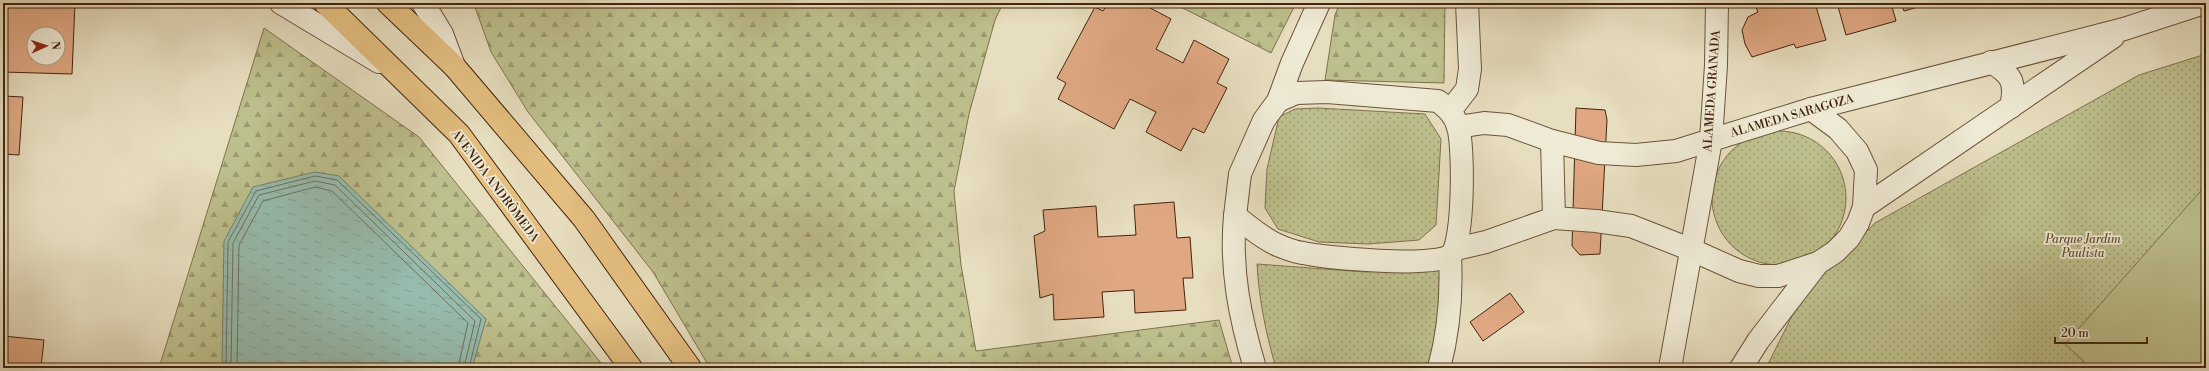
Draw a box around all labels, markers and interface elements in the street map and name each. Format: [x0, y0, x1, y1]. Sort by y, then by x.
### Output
north arrow [26, 26, 66, 66]
street label: ALAMEDA GRANADA [1700, 29, 1724, 154]
text: N [48, 41, 62, 51]
street label: ALAMEDA SARAGOZA [1728, 91, 1856, 141]
street label: AVENIDA ANDRÔMEDA [447, 125, 544, 246]
park label: Parque Jardim Paulista [2044, 232, 2121, 261]
scale bar [2055, 319, 2147, 345]
text: 20 m [2061, 326, 2089, 341]

